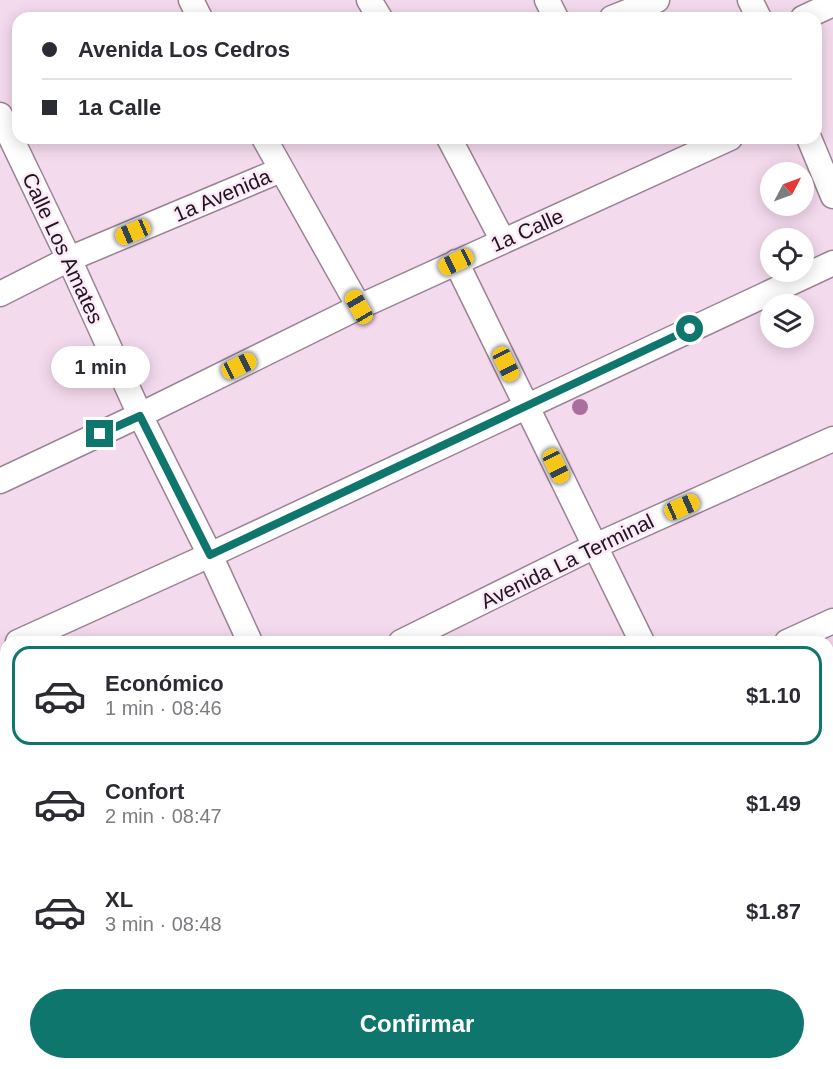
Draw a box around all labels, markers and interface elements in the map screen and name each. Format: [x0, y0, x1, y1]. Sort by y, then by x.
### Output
text: Avenida Los Cedros [78, 37, 290, 62]
text: 1a Calle [78, 95, 161, 120]
north arrow [760, 162, 814, 216]
map controls [760, 162, 814, 348]
street label: 1a Avenida [170, 164, 274, 226]
street label: Calle Los Amates [18, 169, 108, 327]
street label: 1a Calle [487, 204, 567, 256]
car [113, 217, 153, 247]
button: locate [760, 228, 814, 282]
car [436, 246, 476, 278]
car [342, 287, 376, 327]
button: layers [760, 294, 814, 348]
route start [676, 315, 703, 342]
car [490, 344, 522, 384]
callout: 1 min [51, 347, 150, 389]
car [219, 350, 259, 382]
text: 1 min [74, 356, 127, 378]
route end [86, 420, 113, 447]
car [540, 446, 572, 486]
car [662, 491, 702, 523]
street label: Avenida La Terminal [477, 509, 657, 613]
icon: car [33, 669, 87, 723]
text: Económico [105, 671, 224, 696]
text: $1.10 [746, 683, 801, 708]
text: 1 min · 08:46 [105, 697, 222, 719]
icon: car [33, 777, 87, 831]
text: Confort [105, 779, 184, 804]
text: $1.49 [746, 791, 801, 816]
text: 2 min · 08:47 [105, 805, 222, 827]
icon: car [33, 885, 87, 939]
text: XL [105, 887, 133, 912]
text: $1.87 [746, 899, 801, 924]
text: 3 min · 08:48 [105, 913, 222, 935]
button: Confirmar [30, 989, 804, 1058]

